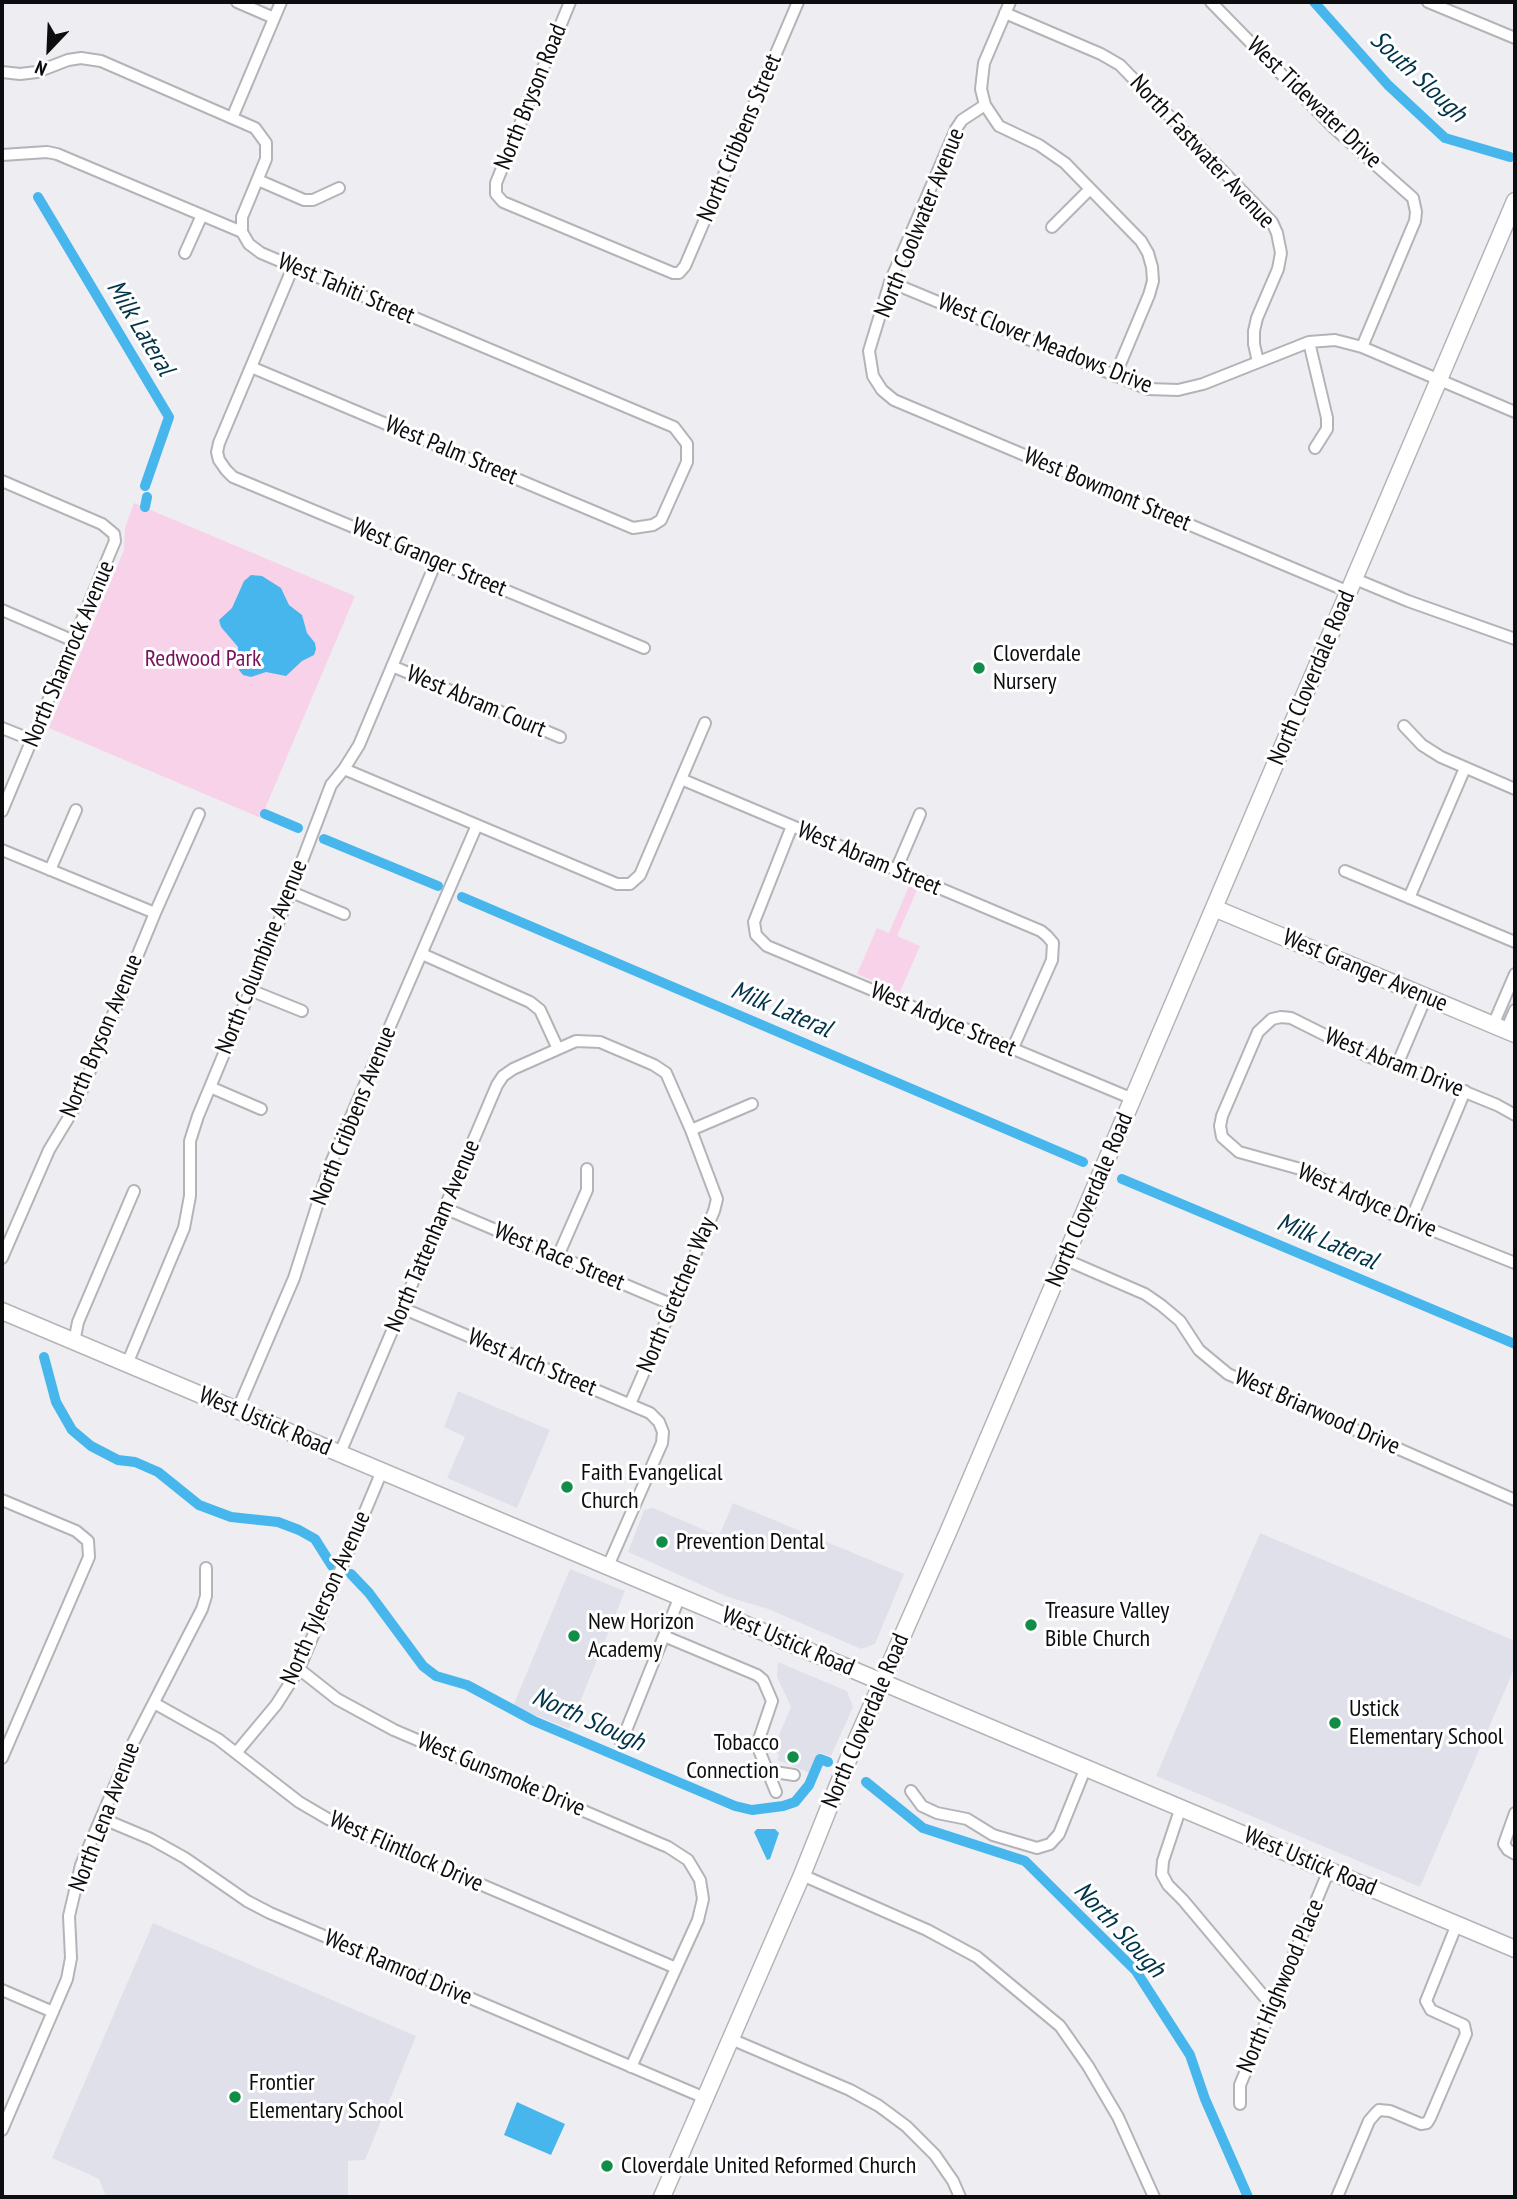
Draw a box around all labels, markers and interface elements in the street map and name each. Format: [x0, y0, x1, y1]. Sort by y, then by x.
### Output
north arrow [14, 14, 84, 84]
street label: North Bryson Road [489, 20, 573, 174]
water label: South Slough [1363, 25, 1473, 129]
street label: West Tidewater Drive [1241, 31, 1387, 175]
street label: North Cribbens Street [692, 50, 788, 226]
text: N [31, 55, 50, 81]
street label: North Fastwater Avenue [1123, 69, 1281, 235]
street label: North Coolwater Avenue [869, 124, 971, 322]
street label: West Tahiti Street [273, 247, 419, 331]
water label: Milk Lateral [99, 275, 181, 381]
street label: West Clover Meadows Drive [933, 288, 1157, 400]
street label: West Palm Street [381, 410, 521, 492]
street label: West Bowmont Street [1019, 442, 1195, 538]
street label: West Granger Street [347, 512, 511, 604]
street label: North Shamrock Avenue [17, 557, 121, 751]
street label: North Cloverdale Road [1262, 586, 1362, 770]
place label: Cloverdale Nursery [993, 640, 1081, 696]
park label: Redwood Park [145, 645, 261, 673]
street label: West Abram Court [402, 660, 550, 744]
marker: Cloverdale Nursery [971, 660, 987, 676]
street label: West Abram Street [793, 816, 945, 902]
street label: North Columbine Avenue [210, 856, 314, 1058]
street label: West Granger Avenue [1278, 923, 1452, 1019]
street label: North Bryson Avenue [55, 950, 149, 1122]
water label: Milk Lateral [726, 975, 836, 1045]
street label: West Ardyce Street [866, 976, 1020, 1064]
street label: North Cribbens Avenue [305, 1022, 403, 1210]
street label: West Abram Drive [1320, 1022, 1468, 1104]
street label: North Cloverdale Road [1040, 1108, 1140, 1292]
street label: North Tattenham Avenue [380, 1136, 486, 1336]
street label: West Ardyce Drive [1293, 1158, 1441, 1244]
water label: Milk Lateral [1272, 1207, 1382, 1277]
street label: North Gretchen Way [631, 1213, 723, 1377]
street label: West Race Street [489, 1217, 629, 1297]
street label: West Arch Street [463, 1323, 601, 1403]
street label: West Briarwood Drive [1230, 1363, 1404, 1461]
street label: West Ustick Road [194, 1381, 336, 1463]
place label: Faith Evangelical Church [581, 1459, 723, 1515]
marker: Faith Evangelical Church [559, 1479, 575, 1495]
street label: North Tylerson Avenue [275, 1507, 377, 1689]
place label: Prevention Dental [676, 1528, 825, 1556]
marker: Prevention Dental [654, 1534, 670, 1550]
place label: Treasure Valley Bible Church [1045, 1597, 1169, 1653]
street label: West Ustick Road [717, 1601, 859, 1683]
place label: New Horizon Academy [588, 1608, 694, 1664]
marker: Treasure Valley Bible Church [1023, 1617, 1039, 1633]
marker: New Horizon Academy [566, 1628, 582, 1644]
street label: North Cloverdale Road [816, 1629, 916, 1813]
water label: North Slough [527, 1681, 649, 1759]
place label: Ustick Elementary School [1349, 1695, 1503, 1751]
marker: Ustick Elementary School [1327, 1715, 1343, 1731]
street label: West Gunsmoke Drive [413, 1727, 589, 1823]
place label: Tobacco Connection [686, 1729, 779, 1785]
street label: North Lena Avenue [63, 1738, 147, 1896]
marker: Tobacco Connection [785, 1749, 801, 1765]
street label: West Flintlock Drive [325, 1805, 487, 1899]
street label: West Ustick Road [1239, 1821, 1381, 1903]
water label: North Slough [1067, 1876, 1171, 1984]
street label: North Highwood Place [1231, 1895, 1331, 2077]
street label: West Ramrod Drive [320, 1924, 476, 2012]
place label: Frontier Elementary School [249, 2069, 403, 2125]
marker: Frontier Elementary School [227, 2089, 243, 2105]
place label: Cloverdale United Reformed Church [621, 2152, 916, 2180]
marker: Cloverdale United Reformed Church [599, 2158, 615, 2174]

